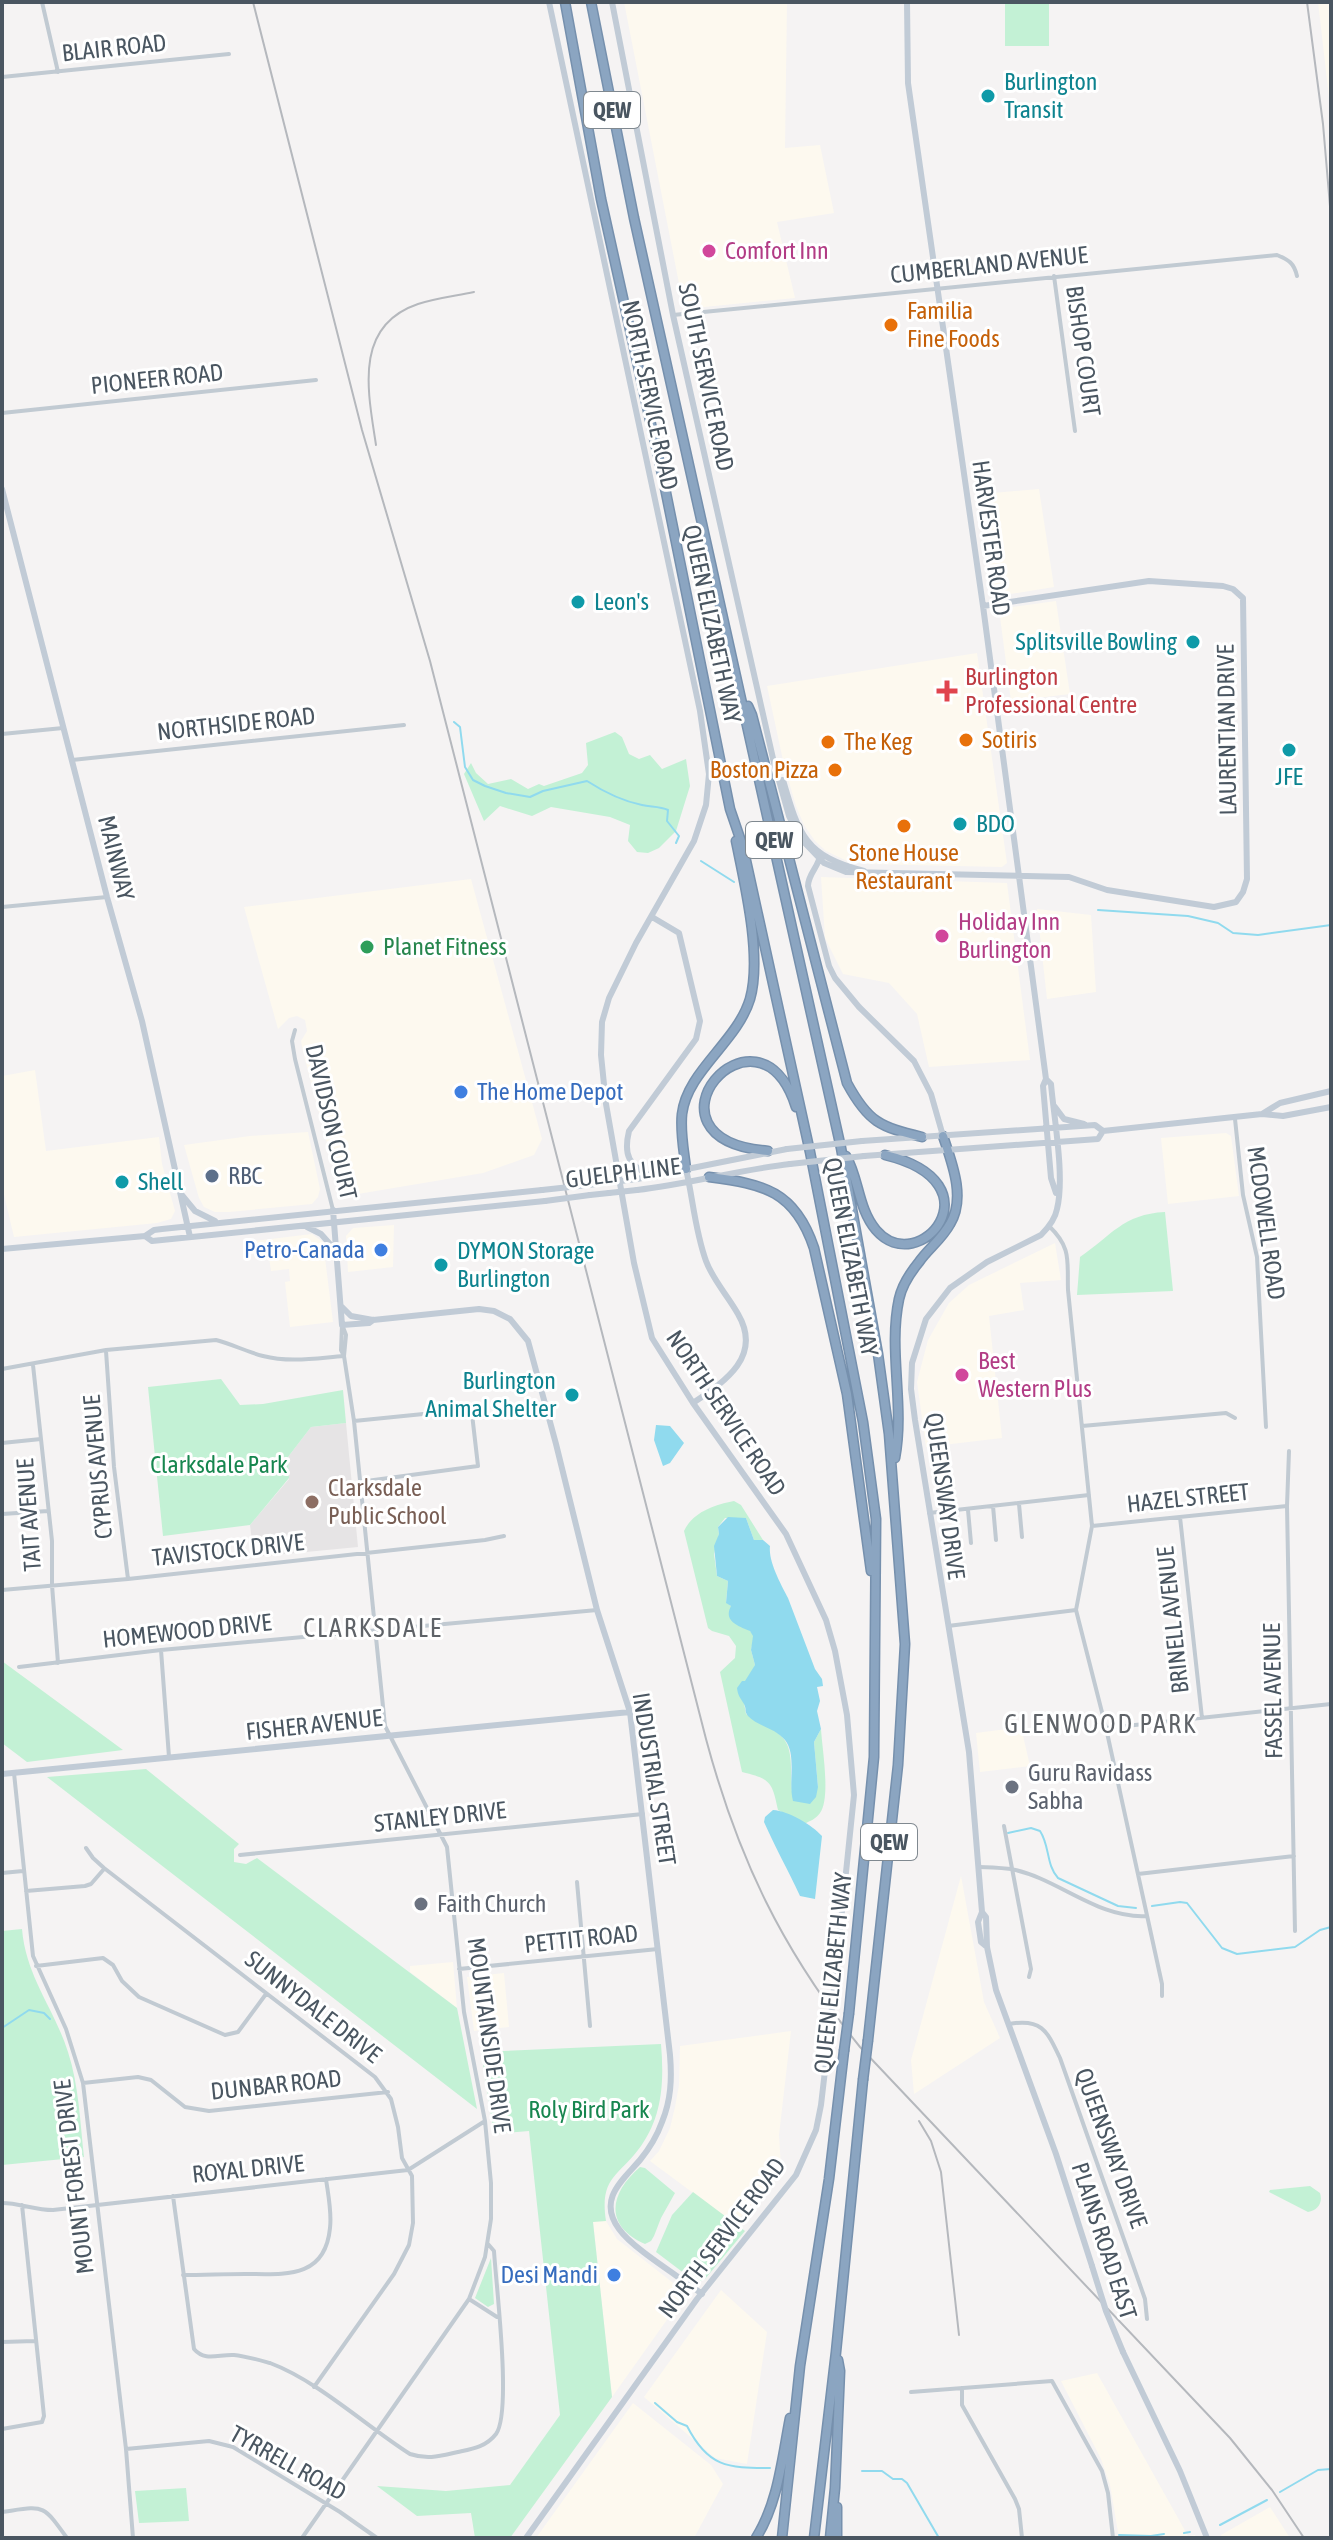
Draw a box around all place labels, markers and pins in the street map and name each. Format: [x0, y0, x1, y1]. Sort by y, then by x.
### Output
place label: Burlington Transit [1004, 68, 1097, 123]
marker: Burlington Transit [979, 87, 997, 105]
place label: Comfort Inn [725, 237, 829, 264]
marker: Comfort Inn [700, 242, 718, 260]
place label: Familia Fine Foods [907, 297, 1000, 352]
marker: Familia Fine Foods [882, 316, 900, 334]
place label: Leon's [594, 588, 649, 615]
marker: Leon's [569, 593, 587, 611]
place label: Splitsville Bowling [1016, 628, 1178, 655]
marker: Splitsville Bowling [1184, 633, 1202, 651]
place label: Burlington Professional Centre [965, 663, 1137, 718]
marker: Burlington Professional Centre [936, 680, 958, 702]
place label: Sotiris [982, 726, 1037, 753]
place label: The Keg [844, 728, 913, 755]
marker: Sotiris [957, 731, 975, 749]
marker: The Keg [819, 733, 837, 751]
marker: JFE [1280, 741, 1298, 759]
place label: Boston Pizza [710, 756, 819, 783]
marker: Boston Pizza [826, 761, 844, 779]
place label: JFE [1275, 763, 1303, 790]
place label: BDO [976, 810, 1015, 837]
marker: BDO [951, 815, 969, 833]
marker: Stone House Restaurant [895, 817, 913, 835]
place label: Stone House Restaurant [849, 839, 959, 894]
place label: Holiday Inn Burlington [958, 908, 1060, 963]
marker: Holiday Inn Burlington [933, 927, 951, 945]
place label: Planet Fitness [383, 933, 507, 960]
marker: Planet Fitness [358, 938, 376, 956]
place label: The Home Depot [477, 1078, 624, 1105]
marker: The Home Depot [452, 1083, 470, 1101]
place label: RBC [228, 1162, 262, 1189]
marker: RBC [203, 1167, 221, 1185]
place label: Shell [138, 1168, 184, 1195]
marker: Shell [113, 1173, 131, 1191]
place label: Petro-Canada [244, 1236, 365, 1263]
place label: DYMON Storage Burlington [457, 1237, 594, 1292]
marker: Petro-Canada [372, 1241, 390, 1259]
marker: DYMON Storage Burlington [432, 1256, 450, 1274]
place label: Best Western Plus [978, 1347, 1092, 1402]
marker: Best Western Plus [953, 1366, 971, 1384]
place label: Burlington Animal Shelter [425, 1367, 557, 1422]
marker: Burlington Animal Shelter [563, 1386, 581, 1404]
place label: Clarksdale Public School [328, 1474, 447, 1529]
marker: Clarksdale Public School [303, 1493, 321, 1511]
place label: Guru Ravidass Sabha [1028, 1759, 1152, 1814]
marker: Guru Ravidass Sabha [1003, 1778, 1021, 1796]
place label: Faith Church [437, 1890, 546, 1917]
marker: Faith Church [412, 1895, 430, 1913]
place label: Desi Mandi [501, 2261, 598, 2288]
marker: Desi Mandi [605, 2266, 623, 2284]

